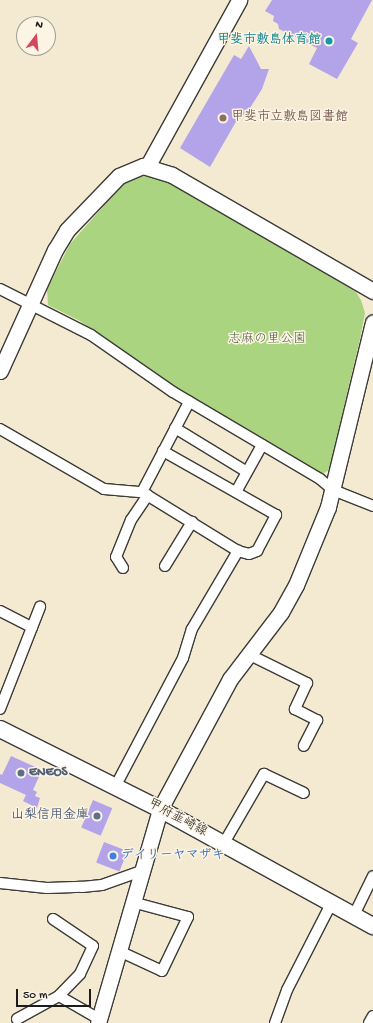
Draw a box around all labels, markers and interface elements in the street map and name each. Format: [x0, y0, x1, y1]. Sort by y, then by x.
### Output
north arrow [16, 16, 56, 56]
text: N [34, 19, 44, 32]
place label: 甲斐市敷島体育館 [217, 33, 321, 49]
marker: 甲斐市敷島体育館 [324, 36, 334, 46]
place label: 甲斐市立敷島図書館 [231, 110, 348, 126]
marker: 甲斐市立敷島図書館 [218, 113, 228, 123]
park label: 志麻の里公園 [228, 332, 306, 348]
place label: ENEOS [29, 765, 68, 781]
marker: ENEOS [16, 768, 26, 778]
street label: 甲府韮崎線 [145, 797, 209, 841]
place label: 山梨信用金庫 [11, 808, 89, 824]
marker: 山梨信用金庫 [92, 811, 102, 821]
place label: デイリーヤマザキ [121, 848, 225, 864]
marker: デイリーヤマザキ [108, 851, 118, 861]
scale bar [18, 981, 93, 1007]
text: 50 m [23, 989, 48, 1003]

